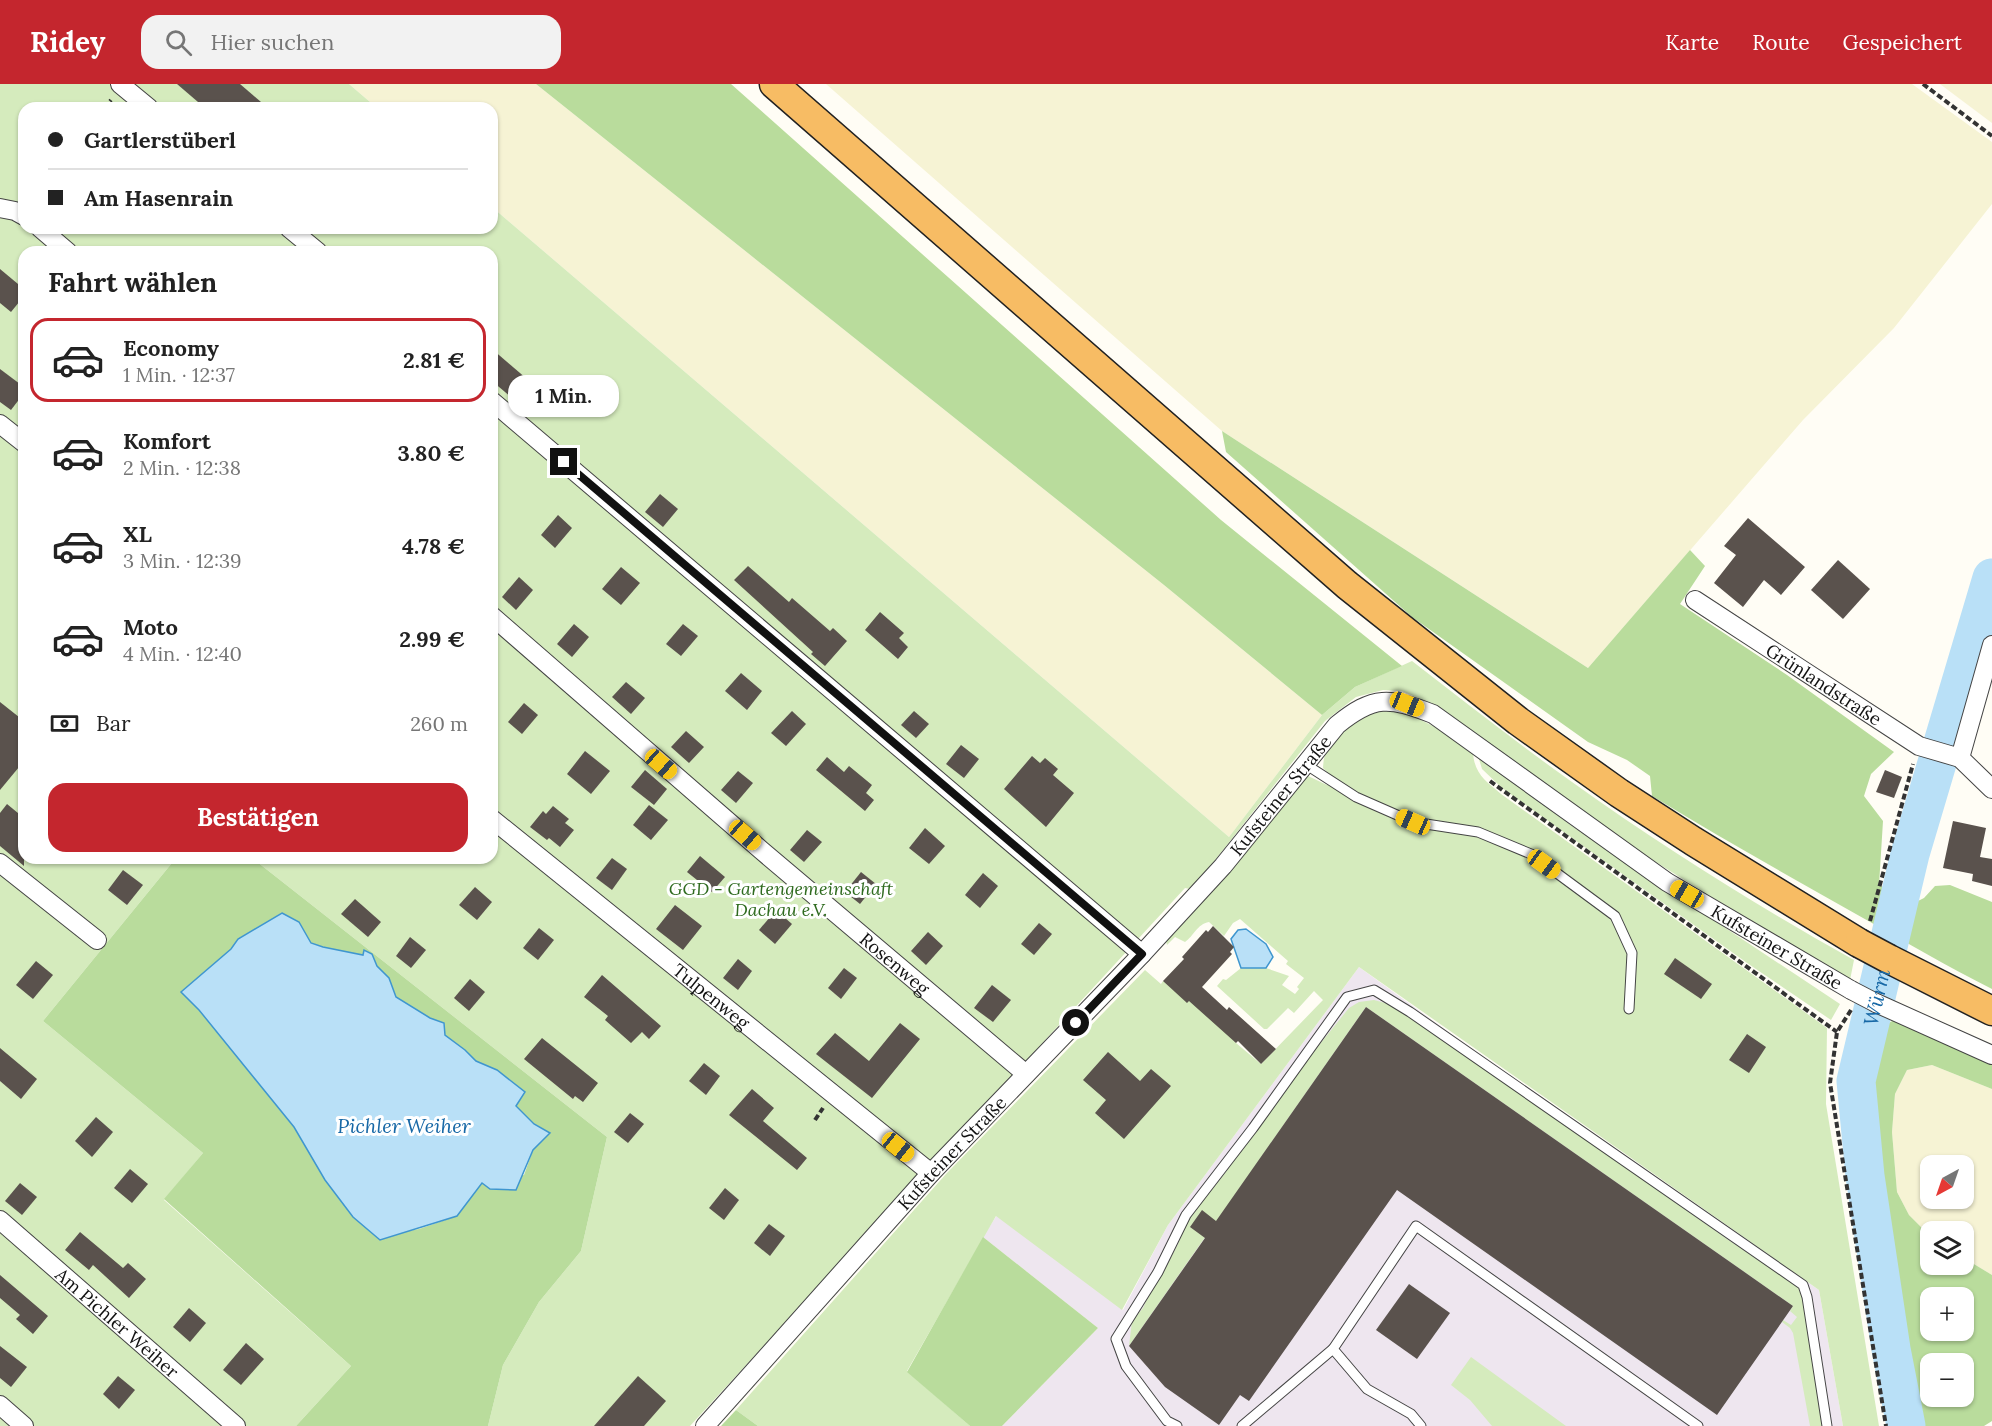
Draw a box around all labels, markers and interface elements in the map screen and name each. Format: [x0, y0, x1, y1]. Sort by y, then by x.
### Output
search box [141, 15, 561, 69]
text: Ridey [30, 24, 105, 60]
icon: search [162, 26, 195, 59]
text: Hier suchen [210, 28, 334, 56]
text: Karte [1665, 29, 1719, 56]
text: Route [1752, 29, 1810, 56]
text: Gespeichert [1843, 29, 1962, 56]
text: Gartlerstüberl [84, 126, 236, 154]
text: Am Hasenrain [84, 184, 233, 212]
text: Fahrt wählen [48, 265, 217, 299]
icon: car [51, 333, 105, 387]
text: Economy [123, 334, 219, 362]
text: 2.81 € [403, 346, 465, 374]
text: 1 Min. · 12:37 [123, 362, 235, 387]
callout: 1 Min. [508, 375, 620, 417]
text: 1 Min. [535, 383, 592, 408]
icon: car [51, 426, 105, 480]
text: Komfort [123, 427, 211, 455]
text: 3.80 € [397, 439, 465, 467]
route end [550, 448, 577, 475]
text: 2 Min. · 12:38 [123, 455, 241, 480]
icon: car [51, 519, 105, 573]
text: XL [123, 520, 152, 548]
text: 4.78 € [402, 532, 465, 560]
text: 3 Min. · 12:39 [123, 548, 242, 573]
icon: car [51, 612, 105, 666]
text: Moto [123, 613, 178, 641]
text: 2.99 € [399, 625, 465, 653]
street label: Grünlandstraße [1762, 638, 1886, 730]
text: 4 Min. · 12:40 [123, 641, 242, 666]
car [1387, 689, 1427, 719]
icon: cash [48, 707, 81, 740]
text: Bar [96, 709, 131, 737]
text: 260 m [410, 711, 468, 736]
street label: Kufsteiner Straße [1225, 730, 1336, 860]
car [642, 745, 680, 783]
button: Bestätigen [48, 783, 468, 852]
car [1393, 806, 1433, 838]
car [726, 816, 764, 854]
car [1524, 846, 1564, 882]
park label: GGD - Gartengemeinschaft Dachau e.V. [669, 877, 894, 921]
car [1667, 877, 1707, 911]
street label: Kufsteiner Straße [1707, 899, 1847, 994]
street label: Rosenweg [855, 927, 935, 1000]
street label: Tulpenweg [668, 958, 755, 1034]
water label: Würm [1857, 966, 1895, 1028]
route start [1062, 1009, 1089, 1036]
street label: Kufsteiner Straße [892, 1091, 1011, 1215]
water label: Pichler Weiher [337, 1113, 472, 1138]
car [878, 1129, 918, 1165]
north arrow [1920, 1155, 1974, 1209]
map controls [1920, 1155, 1974, 1407]
button: layers [1920, 1221, 1974, 1275]
street label: Am Pichler Weiher [50, 1262, 184, 1383]
button: + [1920, 1287, 1974, 1341]
button: − [1920, 1353, 1974, 1407]

